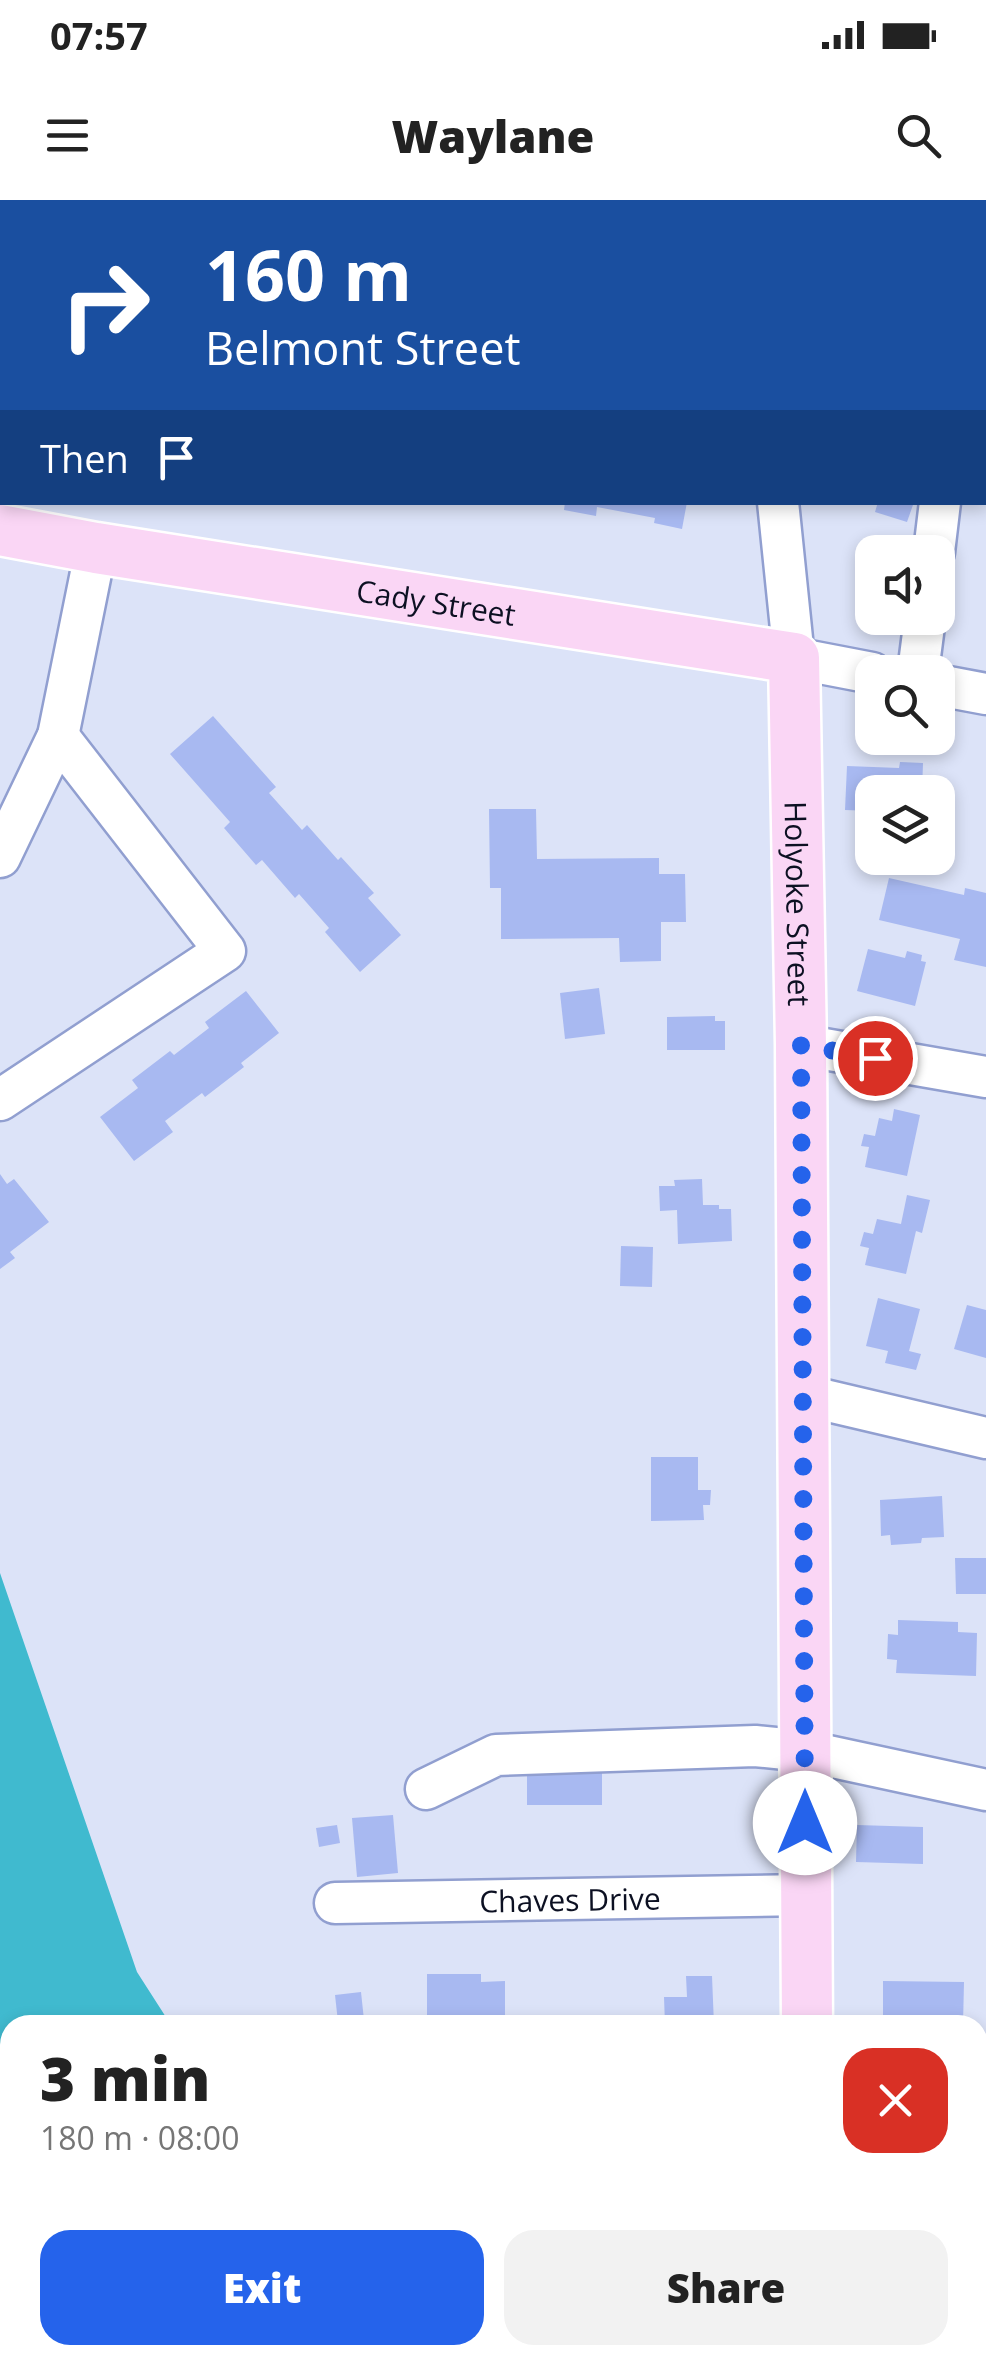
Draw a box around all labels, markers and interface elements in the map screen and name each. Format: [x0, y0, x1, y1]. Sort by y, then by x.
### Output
text: 07:57 [50, 9, 148, 61]
text: Waylane [392, 105, 594, 166]
icon: menu [40, 108, 95, 163]
icon: search [891, 108, 946, 163]
text: 160 m [205, 226, 412, 322]
icon: right [40, 240, 170, 370]
text: Belmont Street [205, 317, 520, 378]
icon: arrive [149, 430, 204, 485]
text: Then [40, 432, 129, 484]
map controls [855, 535, 955, 875]
button: sound [855, 535, 955, 635]
street label: Cady Street [354, 569, 519, 634]
button: search [855, 655, 955, 755]
button: layers [855, 775, 955, 875]
street label: Holyoke Street [776, 801, 821, 1007]
pin [833, 1016, 918, 1101]
icon: arrive [848, 1031, 903, 1086]
position arrow [753, 1771, 857, 1875]
street label: Chaves Drive [479, 1877, 661, 1921]
text: 3 min [40, 2037, 210, 2119]
button: close [843, 2048, 948, 2153]
text: 180 m · 08:00 [40, 2116, 239, 2159]
button: Exit [40, 2230, 484, 2345]
button: Share [504, 2230, 948, 2345]

